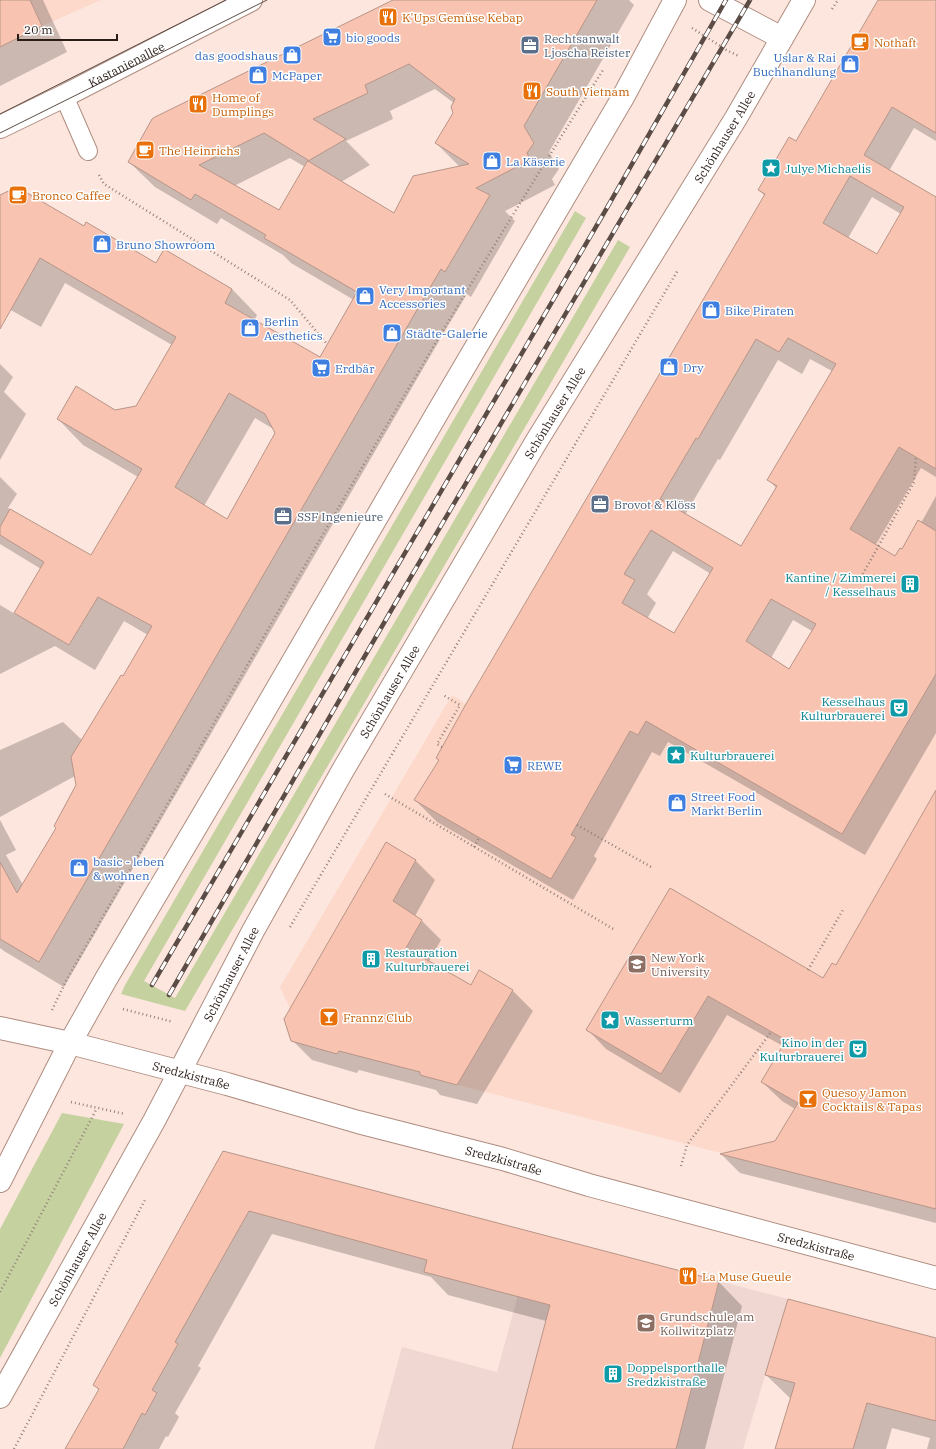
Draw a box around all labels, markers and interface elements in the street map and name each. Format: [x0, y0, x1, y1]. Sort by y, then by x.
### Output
restaurant icon: K'Ups Gemüse Kebap [377, 6, 399, 28]
place label: K'Ups Gemüse Kebap [402, 10, 523, 25]
scale bar [18, 16, 117, 42]
text: 20 m [24, 22, 53, 37]
supermarket icon: bio goods [321, 26, 343, 48]
place label: bio goods [346, 30, 400, 45]
place label: Rechtsanwalt Ljoscha Reister [544, 31, 631, 60]
cafe icon: Nothaft [849, 31, 871, 53]
office icon: Rechtsanwalt Ljoscha Reister [519, 34, 541, 56]
place label: Nothaft [874, 35, 917, 50]
street label: Kastanienallee [86, 38, 167, 90]
shop icon: das goodshaus [281, 44, 303, 66]
place label: das goodshaus [195, 48, 278, 63]
place label: Uslar & Rai Buchhandlung [753, 50, 836, 79]
shop icon: Uslar & Rai Buchhandlung [839, 53, 861, 75]
shop icon: McPaper [247, 64, 269, 86]
place label: McPaper [272, 68, 322, 83]
restaurant icon: South Vietnam [521, 80, 543, 102]
place label: South Vietnam [546, 84, 630, 99]
street label: Schönhauser Allee [690, 88, 758, 186]
place label: Home of Dumplings [212, 90, 274, 119]
restaurant icon: Home of Dumplings [187, 93, 209, 115]
cafe icon: The Heinrichs [134, 139, 156, 161]
place label: The Heinrichs [159, 143, 240, 158]
shop icon: La Käserie [481, 150, 503, 172]
place label: La Käserie [506, 154, 565, 169]
place icon: Julye Michaelis [760, 157, 782, 179]
place label: Julye Michaelis [785, 161, 871, 176]
cafe icon: Bronco Caffee [7, 184, 29, 206]
place label: Bronco Caffee [32, 188, 111, 203]
shop icon: Bruno Showroom [91, 233, 113, 255]
place label: Bruno Showroom [116, 237, 216, 252]
place label: Very Important Accessories [379, 282, 466, 311]
shop icon: Very Important Accessories [354, 285, 376, 307]
shop icon: Bike Piraten [700, 299, 722, 321]
place label: Bike Piraten [725, 303, 795, 318]
place label: Berlin Aesthetics [264, 314, 323, 343]
shop icon: Berlin Aesthetics [239, 317, 261, 339]
shop icon: Städte-Galerie [381, 322, 403, 344]
place label: Städte-Galerie [406, 326, 488, 341]
shop icon: Dry [658, 356, 680, 378]
supermarket icon: Erdbär [310, 357, 332, 379]
place label: Dry [683, 360, 704, 375]
place label: Erdbär [335, 361, 375, 376]
street label: Schönhauser Allee [520, 364, 588, 461]
office icon: Brovot & Klöss [589, 493, 611, 515]
place label: Brovot & Klöss [614, 497, 696, 512]
office icon: SSF Ingenieure [272, 505, 294, 527]
place label: SSF Ingenieure [297, 509, 383, 524]
place label: Kantine / Zimmerei / Kesselhaus [785, 570, 896, 599]
building icon: Kantine / Zimmerei / Kesselhaus [899, 573, 921, 595]
street label: Schönhauser Allee [356, 642, 422, 741]
place label: Kesselhaus Kulturbrauerei [800, 694, 885, 723]
theatre icon: Kesselhaus Kulturbrauerei [888, 697, 910, 719]
place icon: Kulturbrauerei [665, 744, 687, 766]
place label: Kulturbrauerei [690, 748, 775, 763]
supermarket icon: REWE [502, 754, 524, 776]
place label: REWE [527, 758, 562, 773]
place label: Street Food Markt Berlin [691, 789, 762, 818]
shop icon: Street Food Markt Berlin [666, 792, 688, 814]
place label: basic - leben & wohnen [93, 854, 165, 883]
shop icon: basic - leben & wohnen [68, 857, 90, 879]
street label: Schönhauser Allee [200, 924, 262, 1024]
place label: Restauration Kulturbrauerei [385, 945, 470, 974]
building icon: Restauration Kulturbrauerei [360, 948, 382, 970]
place label: New York University [651, 950, 710, 979]
school or university icon: New York University [626, 953, 648, 975]
bar icon: Frannz Club [318, 1006, 340, 1028]
place icon: Wasserturm [599, 1009, 621, 1031]
place label: Frannz Club [343, 1010, 412, 1025]
place label: Wasserturm [624, 1013, 694, 1028]
place label: Kino in der Kulturbrauerei [759, 1035, 845, 1064]
theatre icon: Kino in der Kulturbrauerei [847, 1038, 869, 1060]
street label: Sredzkistraße [151, 1057, 232, 1092]
place label: Queso y Jamon Cocktails & Tapas [822, 1085, 922, 1114]
bar icon: Queso y Jamon Cocktails & Tapas [797, 1088, 819, 1110]
street label: Sredzkistraße [464, 1142, 544, 1178]
street label: Schönhauser Allee [45, 1209, 109, 1309]
street label: Sredzkistraße [776, 1228, 856, 1263]
restaurant icon: La Muse Gueule [677, 1265, 699, 1287]
place label: La Muse Gueule [702, 1269, 791, 1284]
place label: Grundschule am Kollwitzplatz [660, 1309, 755, 1338]
school or university icon: Grundschule am Kollwitzplatz [635, 1312, 657, 1334]
place label: Doppelsporthalle Sredzkistraße [627, 1360, 725, 1389]
building icon: Doppelsporthalle Sredzkistraße [602, 1363, 624, 1385]

